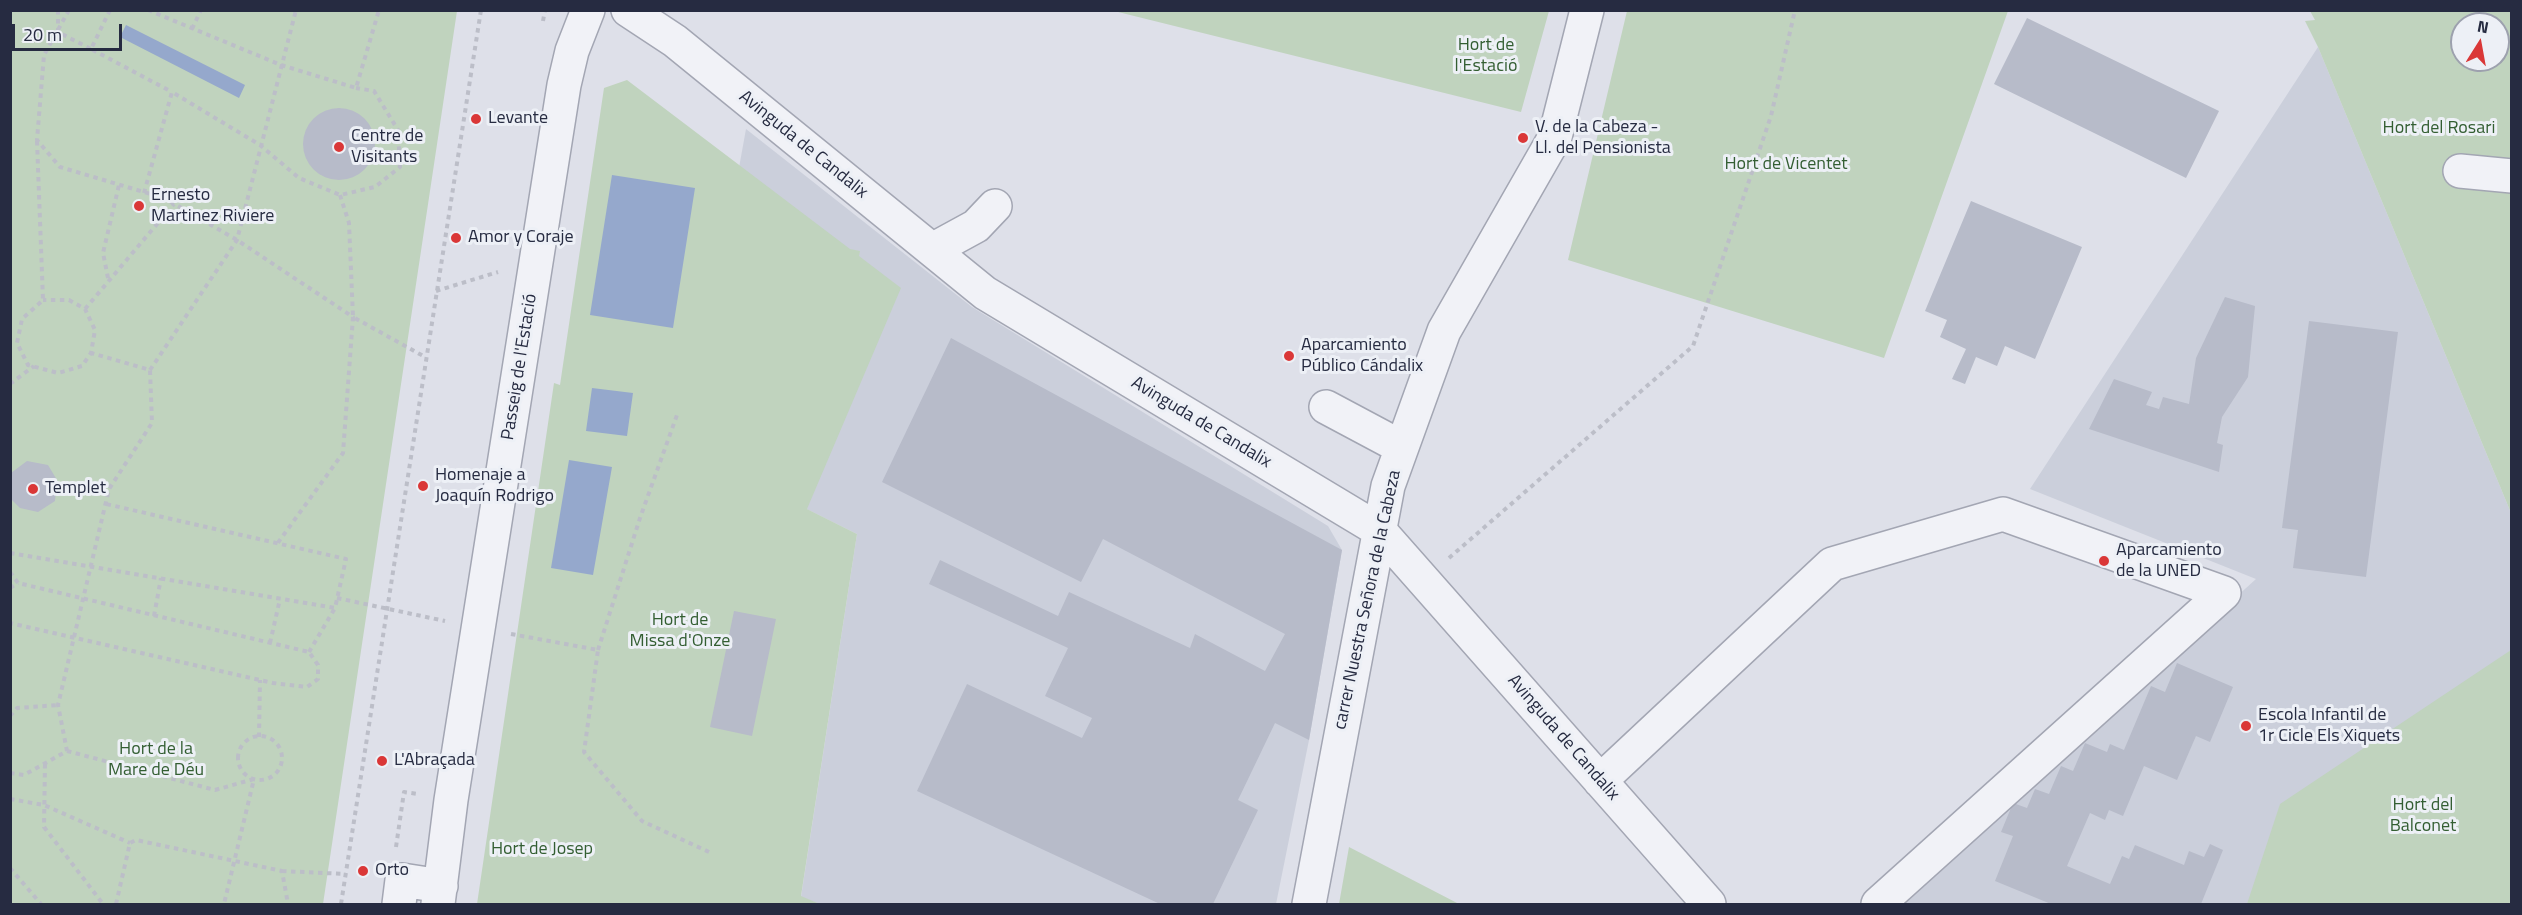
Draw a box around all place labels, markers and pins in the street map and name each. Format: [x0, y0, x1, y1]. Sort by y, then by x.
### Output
place label: Levante [488, 108, 548, 130]
marker: Levante [469, 112, 483, 126]
place label: V. de la Cabeza - Ll. del Pensionista [1535, 117, 1671, 160]
place label: Centre de Visitants [351, 126, 423, 168]
marker: V. de la Cabeza - Ll. del Pensionista [1516, 131, 1530, 145]
marker: Centre de Visitants [332, 140, 346, 154]
place label: Ernesto Martinez Riviere [151, 185, 274, 228]
marker: Ernesto Martinez Riviere [132, 199, 146, 213]
place label: Amor y Coraje [468, 227, 574, 249]
marker: Amor y Coraje [449, 231, 463, 245]
place label: Aparcamiento Público Cándalix [1301, 335, 1423, 378]
marker: Aparcamiento Público Cándalix [1282, 349, 1296, 363]
place label: Homenaje a Joaquín Rodrigo [435, 465, 554, 508]
place label: Templet [45, 478, 106, 500]
marker: Homenaje a Joaquín Rodrigo [416, 479, 430, 493]
marker: Templet [26, 482, 40, 496]
place label: Aparcamiento de la UNED [2116, 540, 2222, 582]
marker: Aparcamiento de la UNED [2097, 554, 2111, 568]
place label: Escola Infantil de 1r Cicle Els Xiquets [2258, 705, 2400, 748]
marker: Escola Infantil de 1r Cicle Els Xiquets [2239, 719, 2253, 733]
place label: L'Abraçada [394, 750, 475, 772]
marker: L'Abraçada [375, 754, 389, 768]
place label: Orto [375, 860, 409, 882]
marker: Orto [356, 864, 370, 878]

